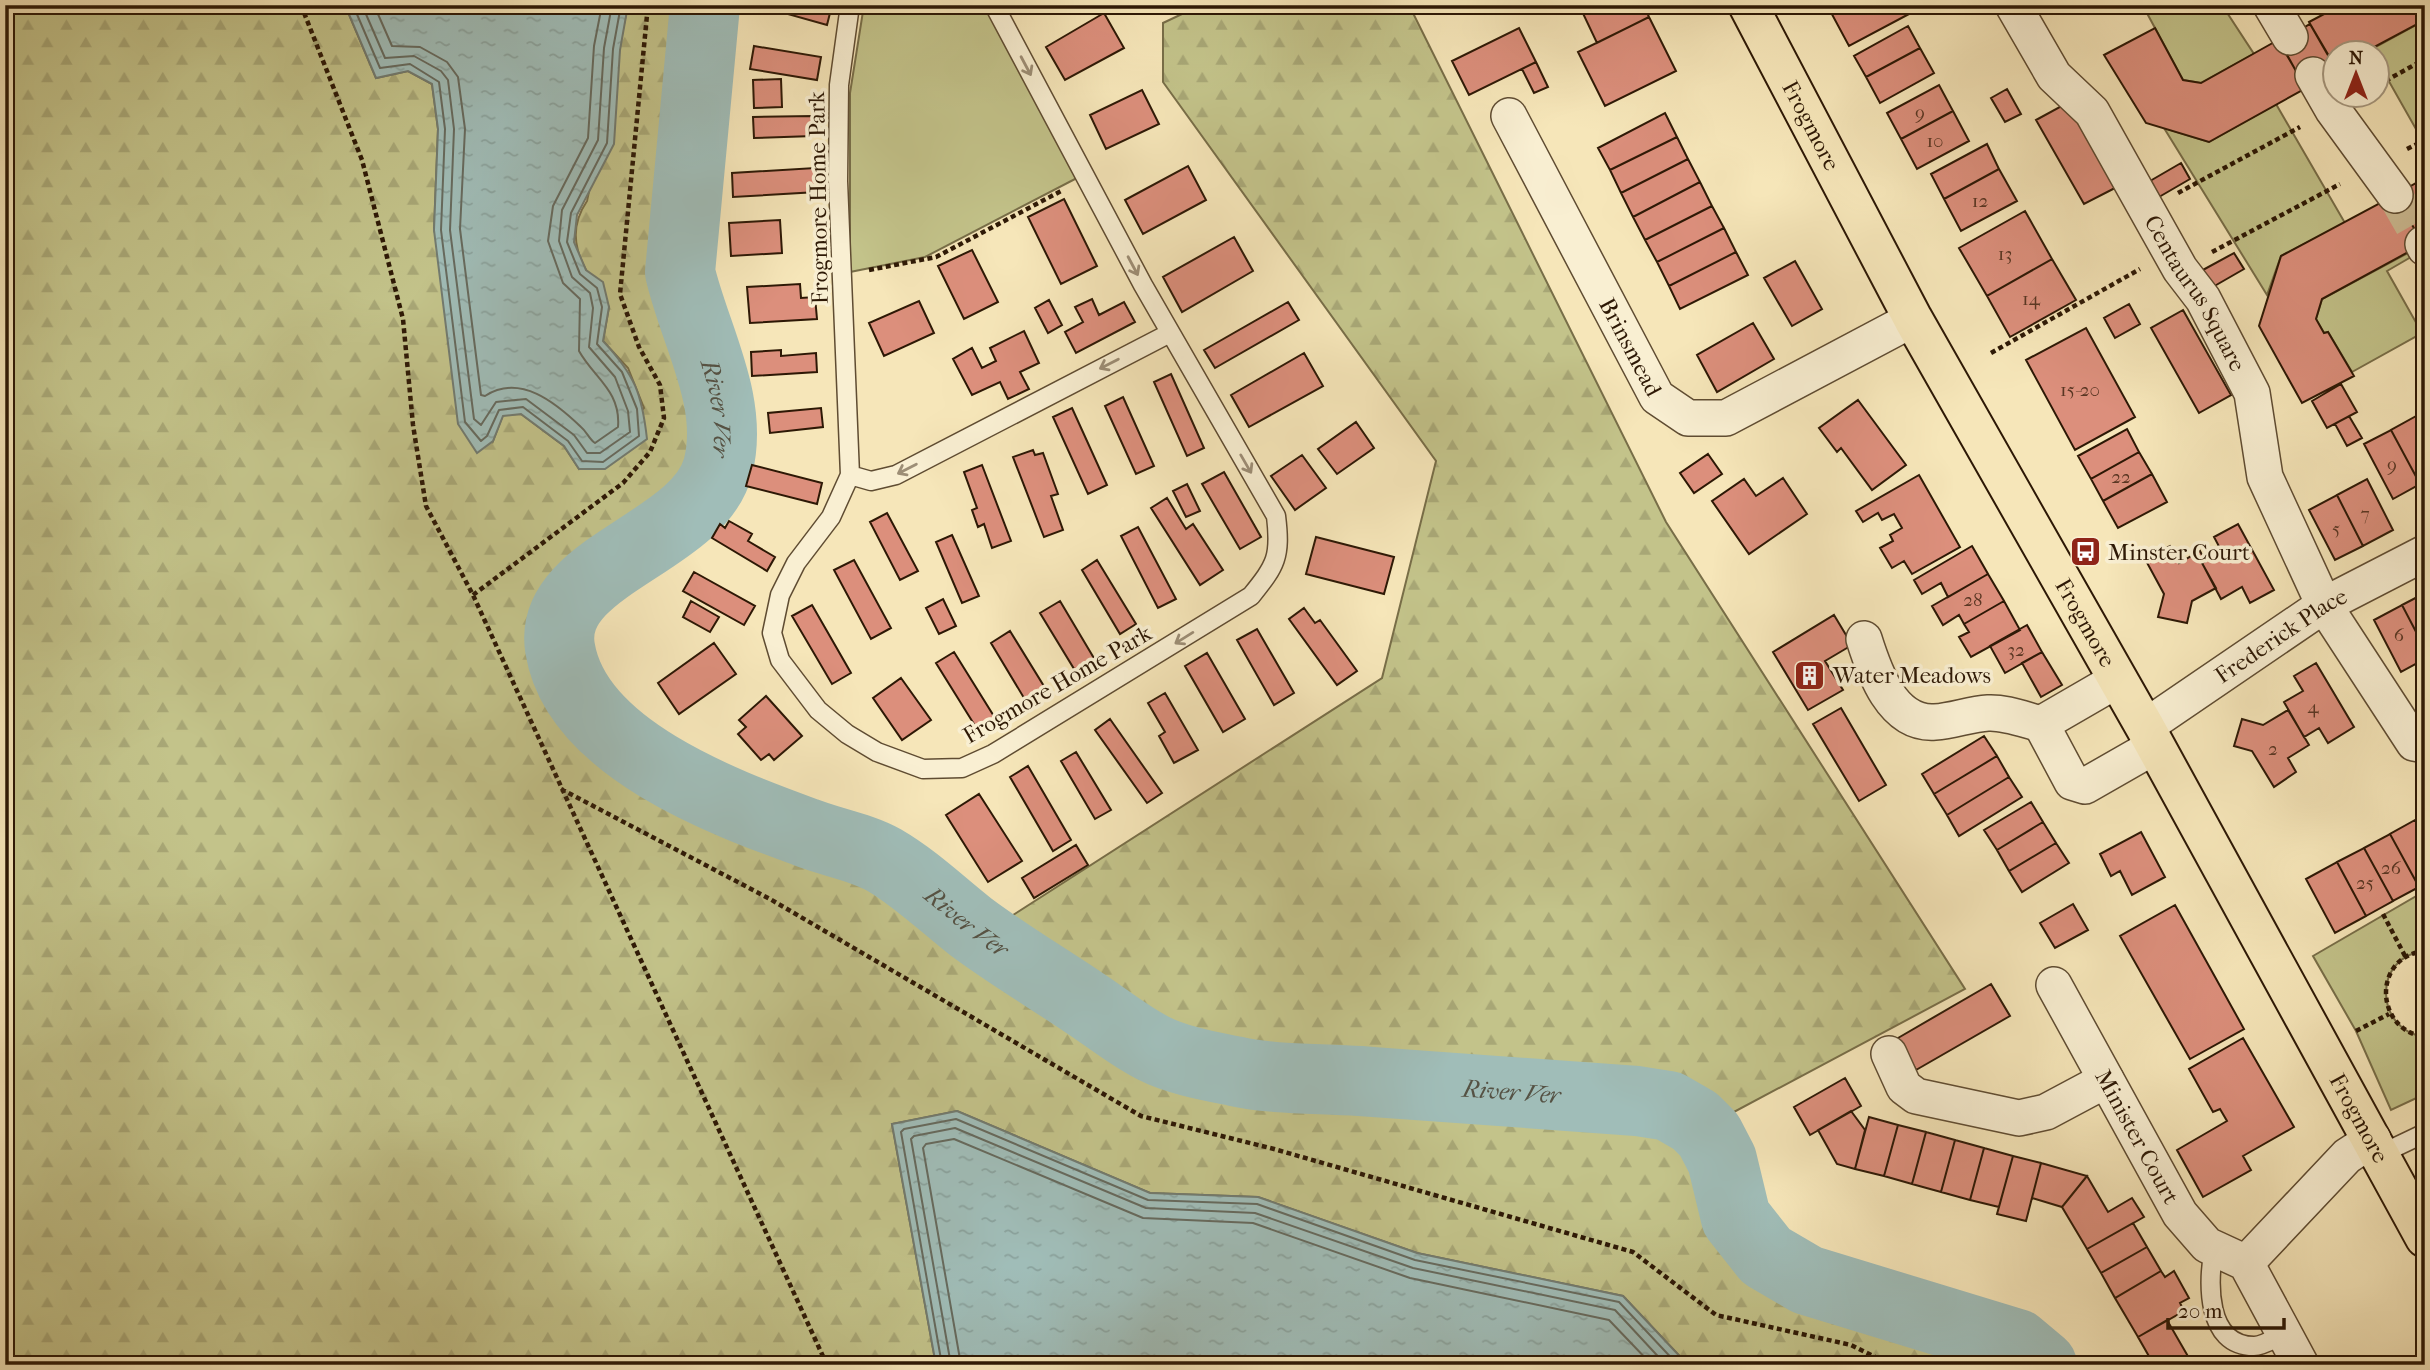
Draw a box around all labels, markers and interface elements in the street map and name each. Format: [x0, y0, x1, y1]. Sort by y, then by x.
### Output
north arrow [2322, 38, 2392, 108]
text: N [2349, 47, 2364, 69]
one-way arrow [1020, 55, 1033, 76]
street label: Frogmore [1776, 76, 1845, 175]
street label: Frogmore Home Park [803, 90, 834, 305]
house number: 9 [1915, 102, 1925, 124]
house number: 10 [1926, 130, 1944, 152]
house number: 12 [1972, 190, 1989, 212]
street label: Centaurus Square [2139, 211, 2251, 376]
house number: 13 [1998, 243, 2012, 265]
one-way arrow [1126, 256, 1140, 276]
house number: 14 [2022, 288, 2041, 310]
street label: Brinsmead [1593, 294, 1667, 401]
water label: River Ver [694, 354, 736, 461]
one-way arrow [1099, 358, 1120, 372]
house number: 15-20 [2060, 379, 2100, 401]
one-way arrow [1239, 453, 1253, 473]
house number: 9 [2387, 454, 2397, 476]
one-way arrow [897, 463, 918, 476]
house number: 22 [2111, 466, 2131, 488]
house number: 7 [2360, 503, 2370, 525]
house number: 5 [2332, 518, 2340, 540]
bus stop icon: Minster Court [2068, 535, 2102, 569]
place label: Minster Court [2108, 539, 2250, 566]
street label: Frogmore [2049, 574, 2121, 672]
street label: Frederick Place [2210, 583, 2352, 689]
house number: 28 [1963, 589, 1983, 611]
street label: Frogmore Home Park [958, 619, 1157, 749]
house number: 6 [2394, 624, 2405, 646]
one-way arrow [1175, 631, 1195, 645]
house number: 32 [2007, 639, 2025, 661]
building icon: Water Meadows [1793, 658, 1827, 692]
place label: Water Meadows [1832, 662, 1991, 689]
house number: 4 [2307, 696, 2319, 718]
house number: 2 [2268, 738, 2278, 760]
house number: 26 [2381, 857, 2402, 879]
house number: 25 [2356, 872, 2374, 894]
water label: River Ver [918, 880, 1016, 964]
street label: Minister Court [2089, 1065, 2185, 1209]
street label: Frogmore [2324, 1069, 2394, 1168]
water label: River Ver [1459, 1074, 1564, 1110]
scale bar [2168, 1286, 2283, 1330]
text: 20 m [2178, 1299, 2223, 1323]

